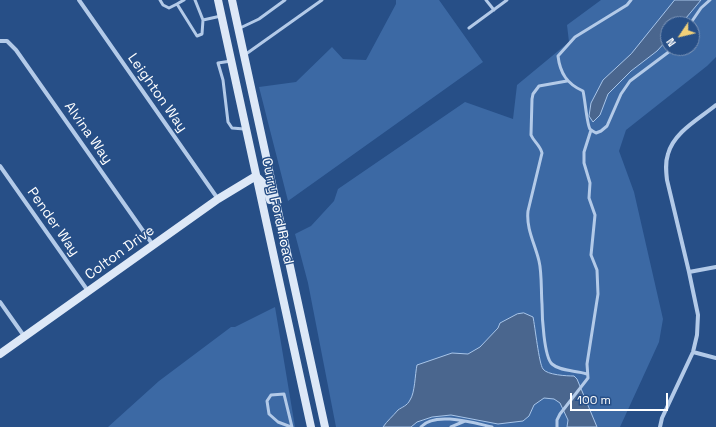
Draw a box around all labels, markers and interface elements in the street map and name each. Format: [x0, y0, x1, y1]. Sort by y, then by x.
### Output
north arrow [660, 16, 700, 56]
text: N [663, 35, 679, 49]
street label: Leighton Way [124, 50, 190, 136]
street label: Alvina Way [60, 99, 116, 167]
street label: Curry Ford Road [258, 156, 296, 266]
street label: Pender Way [23, 185, 83, 259]
street label: Colton Drive [82, 222, 158, 284]
scale bar [572, 385, 670, 411]
text: 100 m [577, 392, 611, 408]

